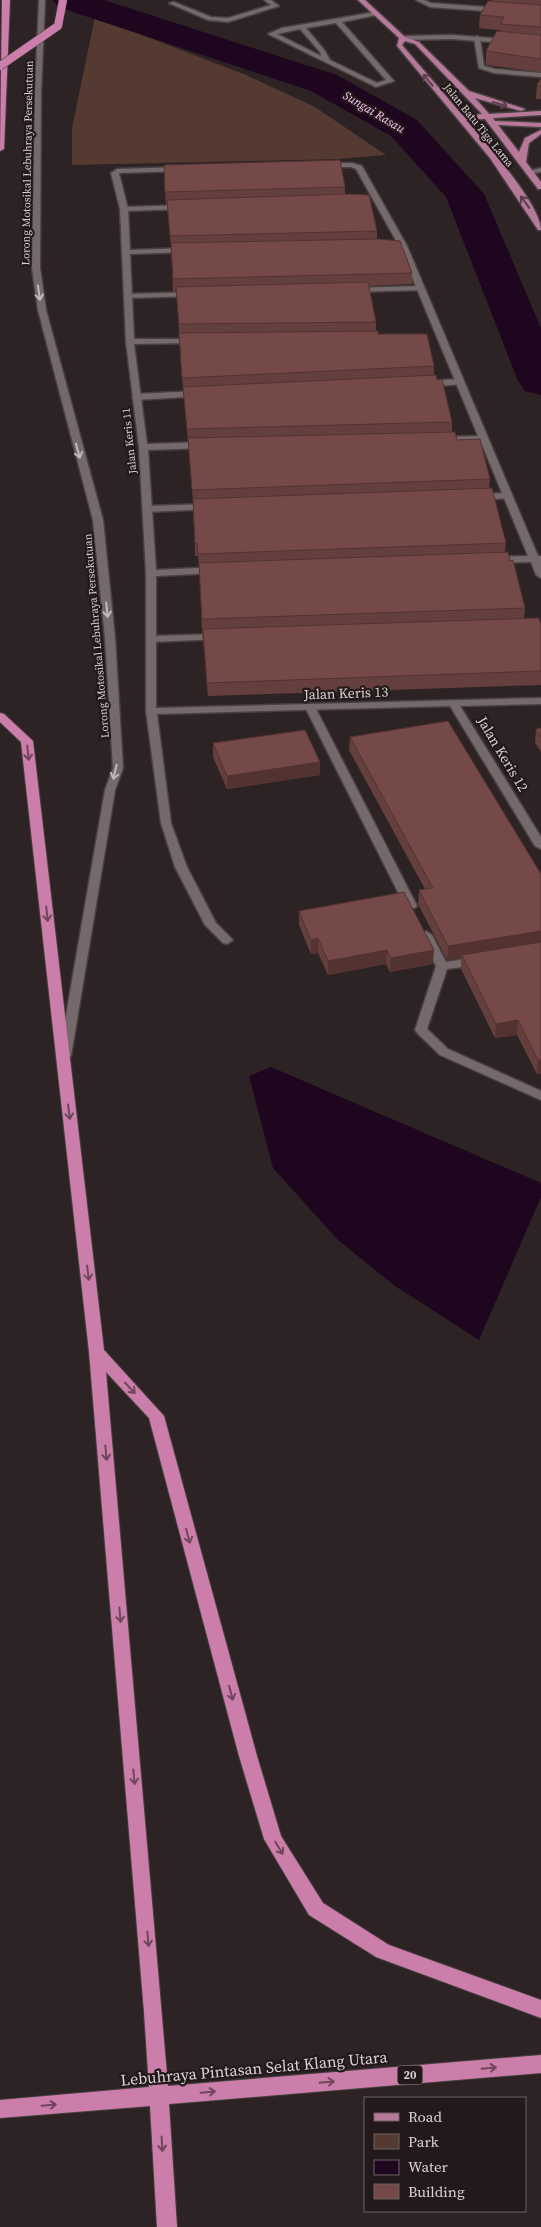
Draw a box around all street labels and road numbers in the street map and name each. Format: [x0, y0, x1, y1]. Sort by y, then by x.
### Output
street label: Lorong Motosikal Lebuhraya Persekutuan [18, 60, 37, 266]
street label: Jalan Batu Tiga Lama [440, 80, 517, 171]
street label: Jalan Keris 11 [119, 407, 141, 476]
street label: Lorong Motosikal Lebuhraya Persekutuan [80, 533, 113, 739]
street label: Jalan Keris 13 [302, 682, 389, 705]
street label: Jalan Keris 12 [472, 712, 533, 795]
street label: Lebuhraya Pintasan Selat Klang Utara [120, 2045, 389, 2091]
road number: 20 [398, 2066, 422, 2084]

